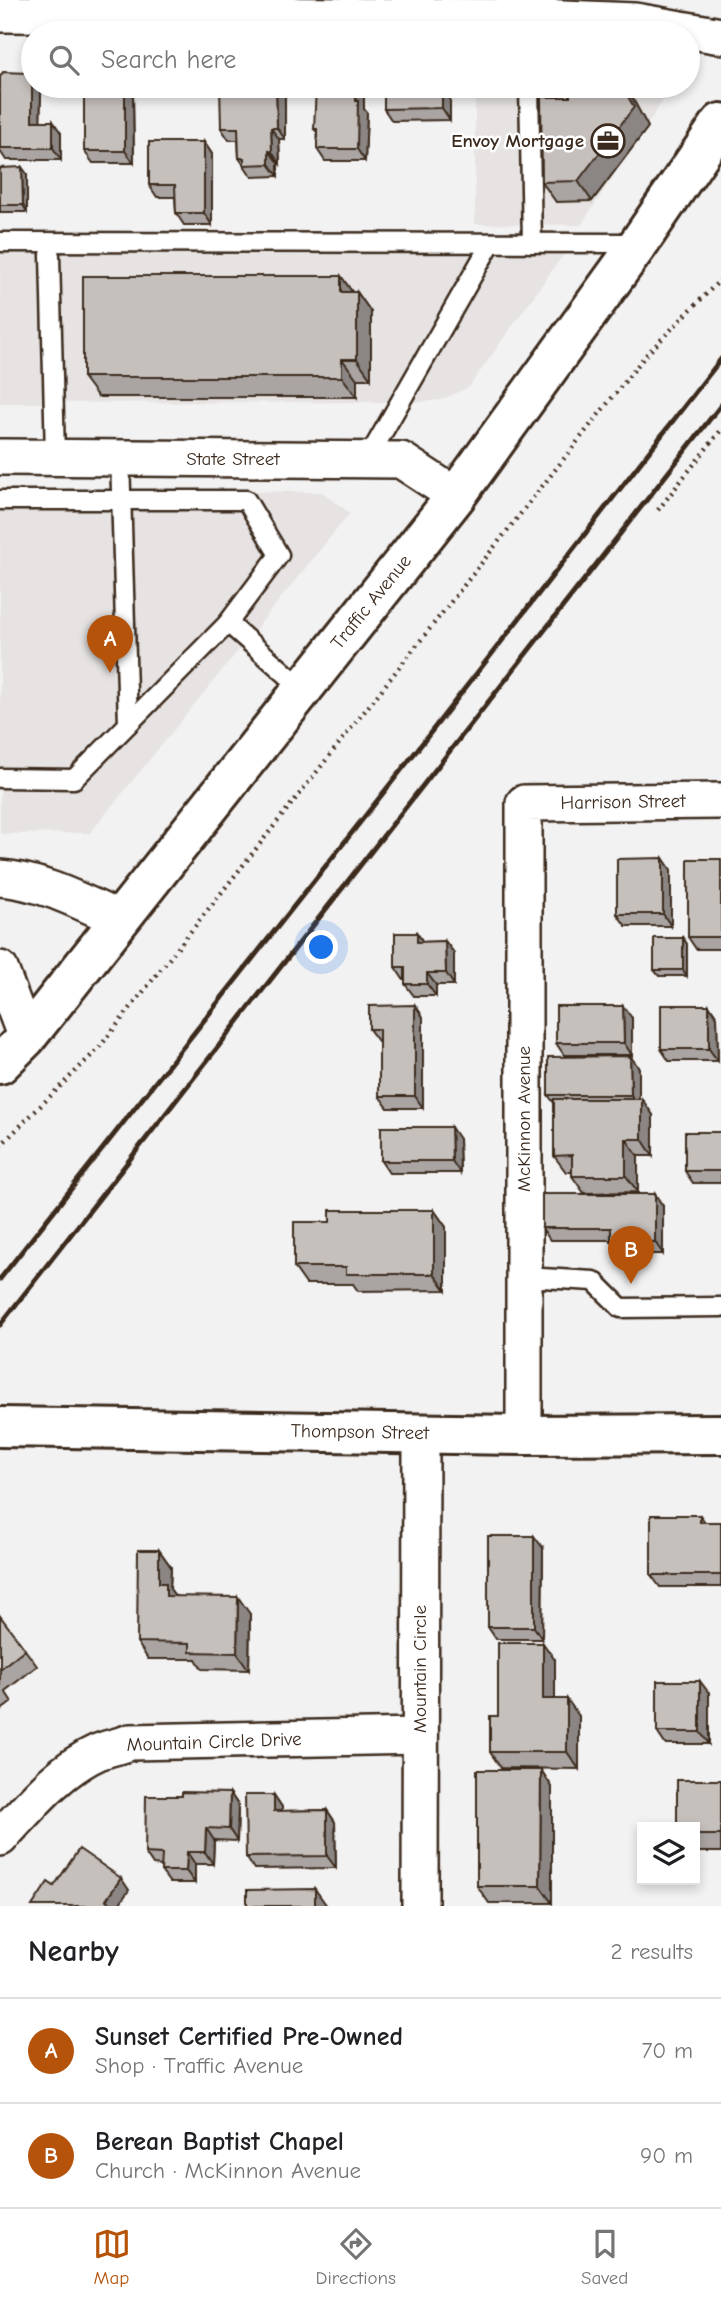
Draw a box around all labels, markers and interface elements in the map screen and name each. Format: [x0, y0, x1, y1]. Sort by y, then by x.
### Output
search box [21, 21, 700, 98]
icon: search [45, 41, 83, 79]
text: Search here [101, 45, 236, 75]
office icon: Envoy Mortgage [589, 122, 627, 160]
place label: Envoy Mortgage [451, 130, 584, 152]
street label: State Street [186, 448, 280, 470]
street label: Traffic Avenue [326, 550, 416, 654]
pin: A [87, 615, 133, 673]
street label: Harrison Street [560, 790, 686, 814]
your location [304, 930, 338, 964]
street label: McKinnon Avenue [513, 1046, 535, 1192]
pin: B [608, 1226, 654, 1284]
street label: Thompson Street [291, 1420, 430, 1444]
street label: Mountain Circle [409, 1605, 431, 1733]
street label: Mountain Circle Drive [126, 1728, 302, 1756]
map controls [637, 1822, 700, 1885]
button: layers [637, 1822, 700, 1885]
text: Nearby [28, 1934, 119, 1969]
text: 2 results [611, 1938, 693, 1965]
text: Sunset Certified Pre-Owned [95, 2022, 403, 2052]
text: A [45, 2037, 57, 2064]
text: 70 m [641, 2037, 693, 2064]
text: Shop · Traffic Avenue [95, 2052, 303, 2079]
text: Berean Baptist Chapel [95, 2127, 344, 2157]
text: B [44, 2142, 58, 2169]
text: 90 m [640, 2142, 693, 2169]
text: Church · McKinnon Avenue [95, 2157, 361, 2184]
tab: Map [93, 2225, 131, 2289]
tab: Directions [316, 2225, 396, 2289]
tab: Saved [581, 2225, 628, 2289]

